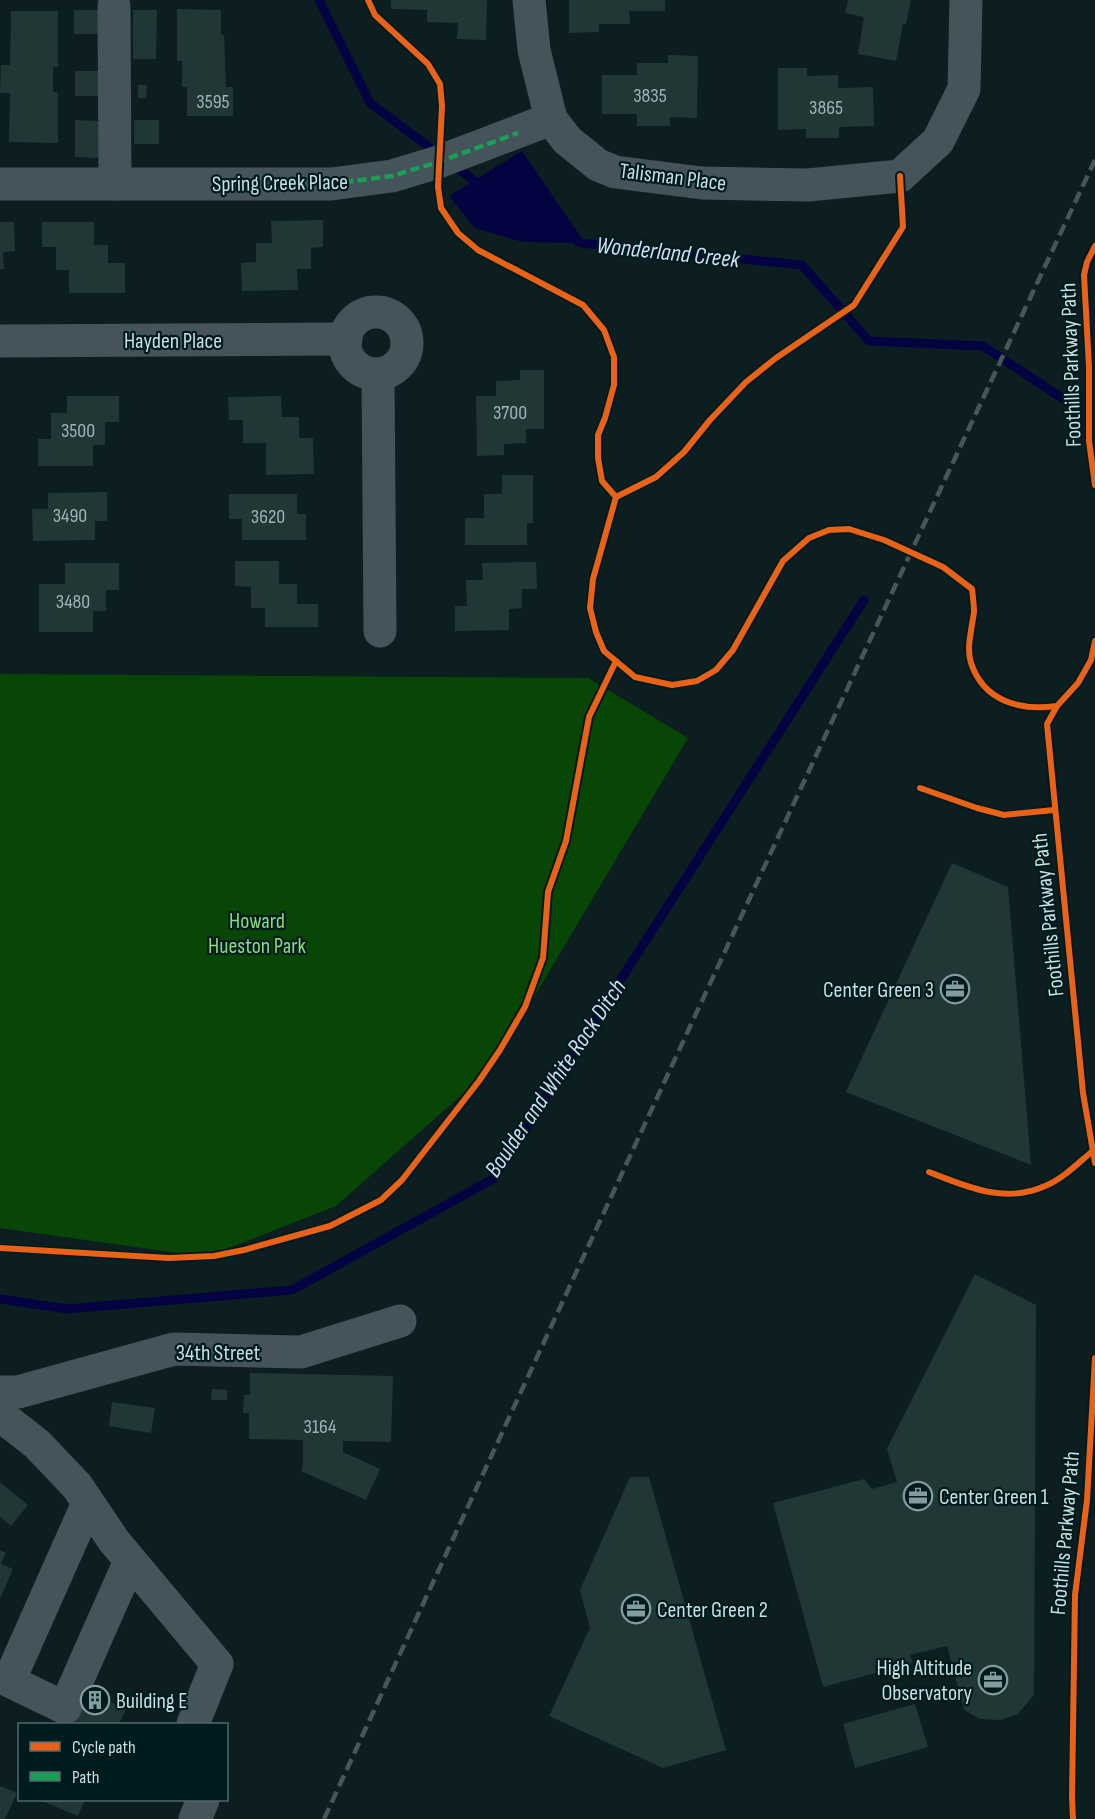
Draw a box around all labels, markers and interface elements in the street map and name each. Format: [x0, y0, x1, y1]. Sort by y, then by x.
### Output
house number: 3835 [633, 84, 667, 108]
house number: 3595 [196, 90, 230, 114]
house number: 3865 [809, 96, 843, 120]
street label: Talisman Place [618, 158, 728, 197]
street label: Spring Creek Place [212, 169, 348, 198]
water label: Wonderland Creek [595, 231, 742, 275]
street label: Foothills Parkway Path [1055, 282, 1088, 448]
street label: Hayden Place [124, 328, 222, 355]
house number: 3700 [493, 401, 527, 425]
house number: 3500 [61, 419, 95, 443]
house number: 3490 [53, 504, 87, 528]
house number: 3620 [251, 505, 285, 529]
house number: 3480 [56, 590, 90, 614]
street label: Foothills Parkway Path [1026, 832, 1071, 998]
park label: Howard Hueston Park [208, 908, 307, 960]
office icon: Center Green 3 [939, 973, 971, 1005]
water label: Boulder and White Rock Ditch [478, 974, 632, 1183]
place label: Center Green 3 [823, 977, 934, 1004]
street label: 34th Street [176, 1340, 261, 1367]
house number: 3164 [304, 1415, 336, 1439]
street label: Foothills Parkway Path [1045, 1450, 1086, 1616]
office icon: Center Green 1 [902, 1480, 934, 1512]
place label: Center Green 1 [939, 1484, 1049, 1511]
office icon: Center Green 2 [620, 1593, 652, 1625]
place label: Center Green 2 [657, 1597, 768, 1624]
place label: High Altitude Observatory [877, 1655, 973, 1707]
office icon: High Altitude Observatory [977, 1664, 1009, 1696]
building icon: Building E [79, 1684, 111, 1716]
place label: Building E [116, 1688, 187, 1715]
legend [18, 1723, 228, 1801]
text: Cycle path [72, 1737, 136, 1758]
text: Path [72, 1767, 100, 1788]

